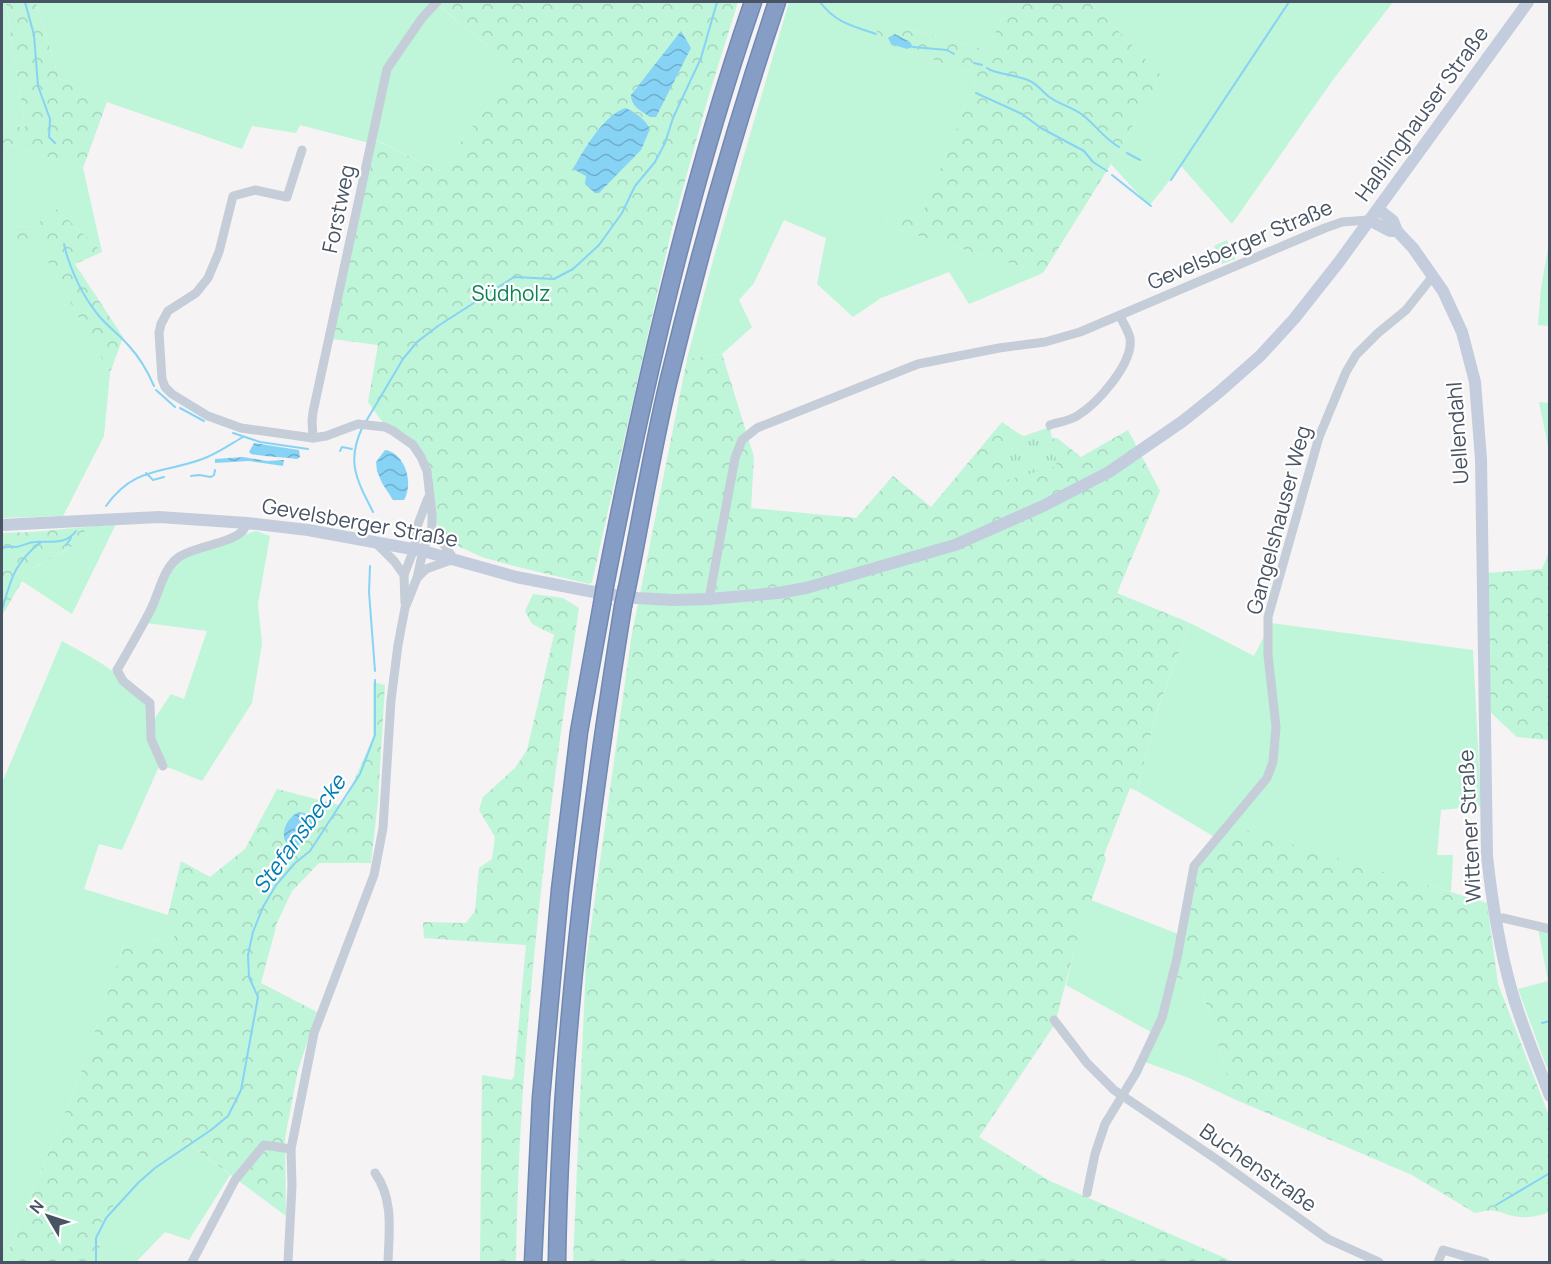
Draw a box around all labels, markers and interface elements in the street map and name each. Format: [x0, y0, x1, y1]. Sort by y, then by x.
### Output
street label: Haßlinghauser Straße [1348, 20, 1494, 207]
street label: Forstweg [315, 162, 361, 256]
street label: Gevelsberger Straße [1143, 192, 1336, 296]
park label: Südholz [472, 279, 550, 307]
street label: Uellendahl [1439, 381, 1475, 485]
street label: Gangelshauser Weg [1239, 422, 1317, 617]
street label: Gevelsberger Straße [260, 491, 460, 553]
street label: Wittener Straße [1451, 749, 1487, 903]
water label: Stefansbecke [246, 767, 353, 900]
street label: Buchenstraße [1194, 1116, 1323, 1218]
north arrow [18, 1186, 78, 1246]
text: N [24, 1195, 49, 1218]

